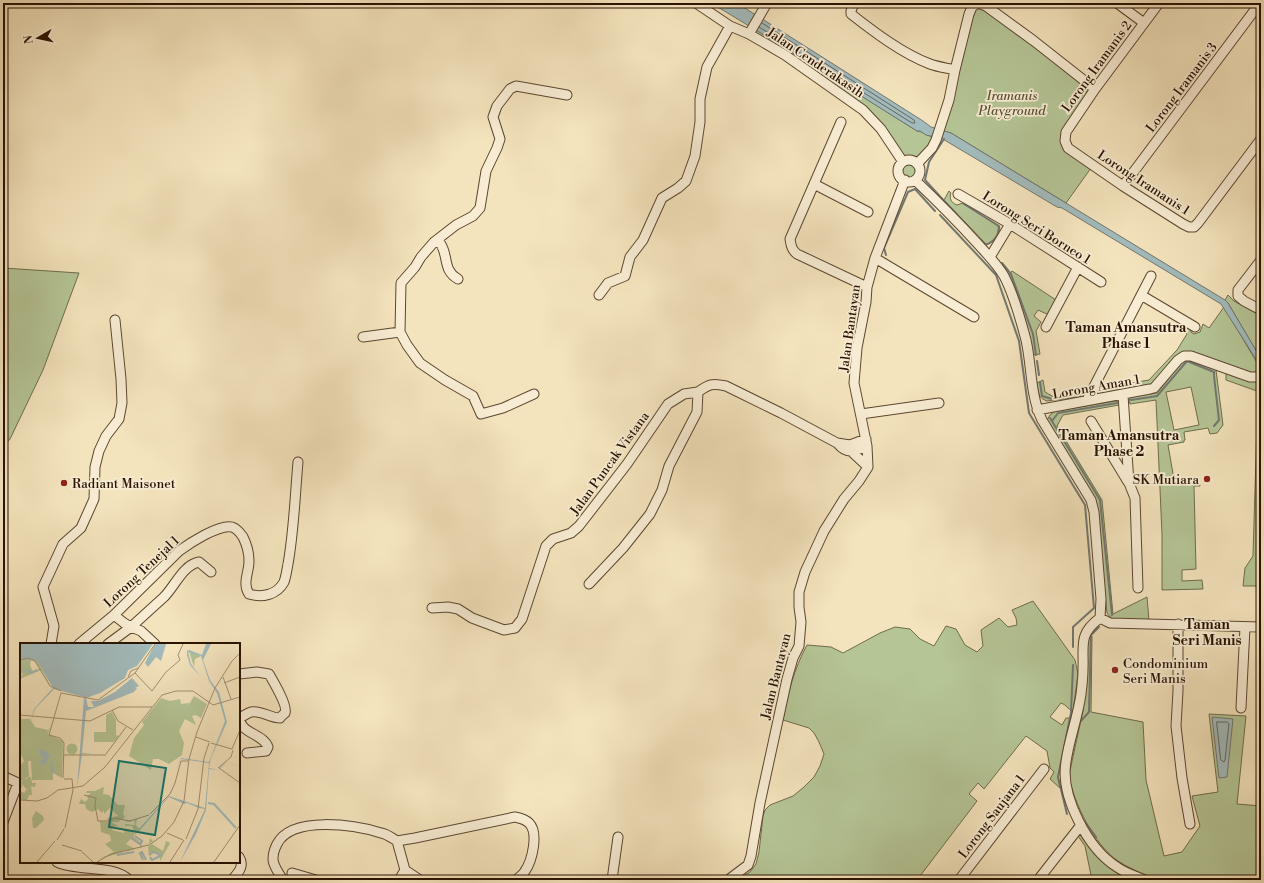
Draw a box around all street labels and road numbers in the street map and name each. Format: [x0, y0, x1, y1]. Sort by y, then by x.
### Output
street label: Lorong Iramanis 2 [1058, 18, 1135, 115]
street label: Jalan Cenderakasih [763, 24, 867, 101]
street label: Lorong Iramanis 3 [1143, 39, 1221, 136]
street label: Lorong Iramanis 1 [1094, 147, 1193, 219]
street label: Lorong Seri Borneo 1 [979, 188, 1094, 268]
street label: Jalan Bantayan [836, 283, 864, 374]
street label: Lorong Aman 1 [1051, 371, 1142, 403]
street label: Jalan Puncak Vistana [566, 408, 653, 519]
street label: Lorong Tenejal 1 [101, 532, 183, 611]
street label: Jalan Bantayan [757, 631, 794, 722]
street label: Lorong Saujana 1 [955, 771, 1029, 862]

